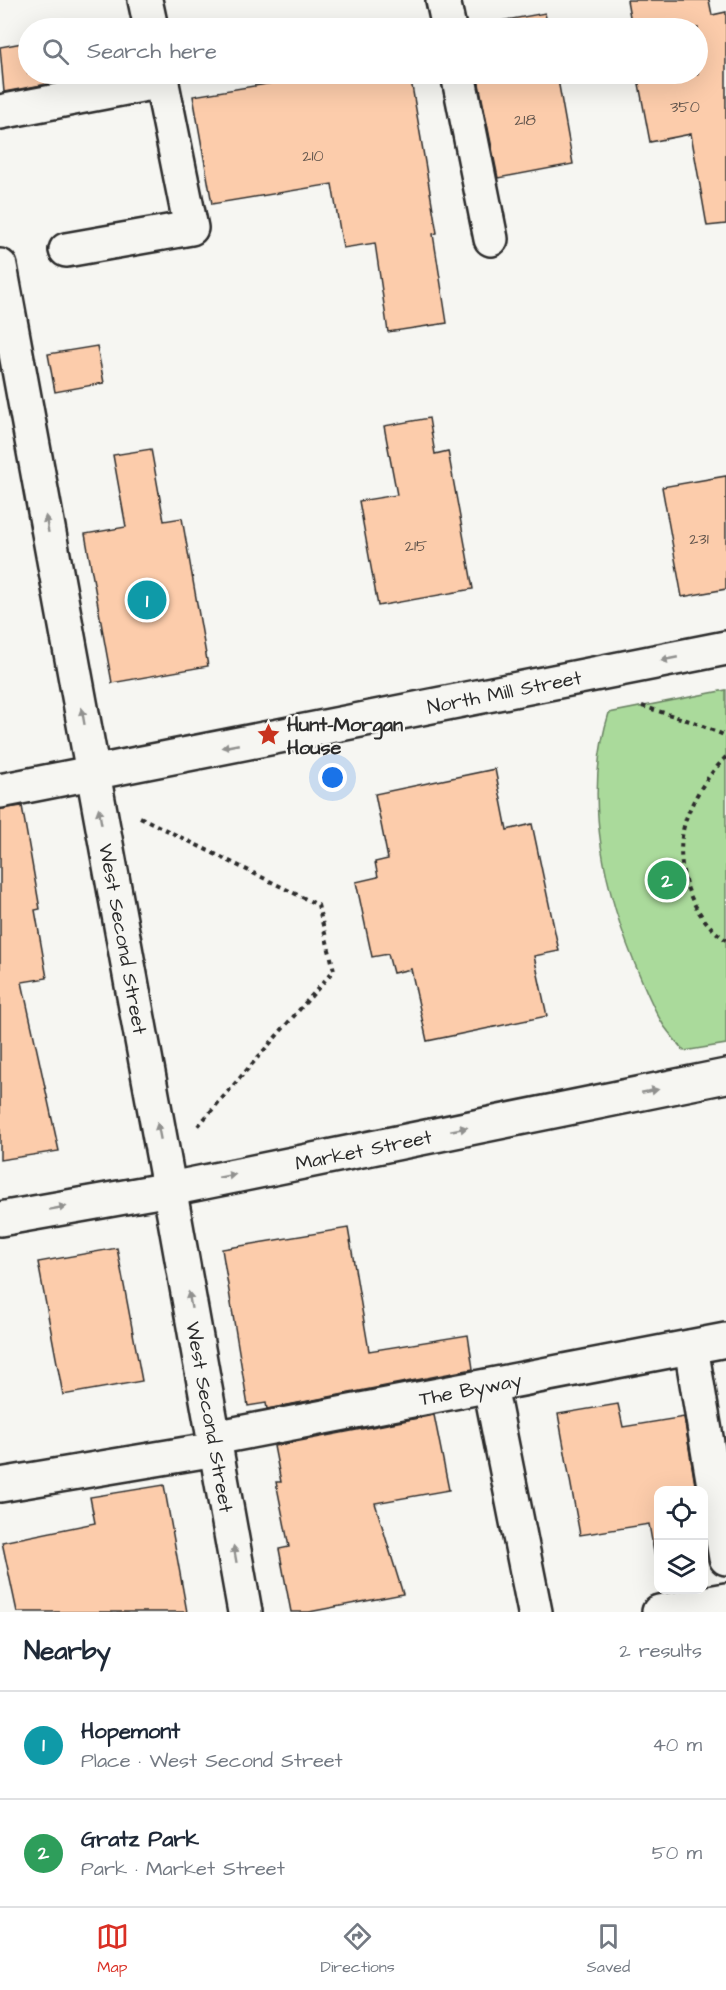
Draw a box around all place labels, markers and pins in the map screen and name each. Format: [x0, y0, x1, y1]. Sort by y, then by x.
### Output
pin: 1 [128, 578, 166, 622]
place label: Hunt-Morgan House [287, 711, 403, 762]
place icon: Hunt-Morgan House [256, 722, 282, 748]
pin: 2 [648, 858, 686, 902]

